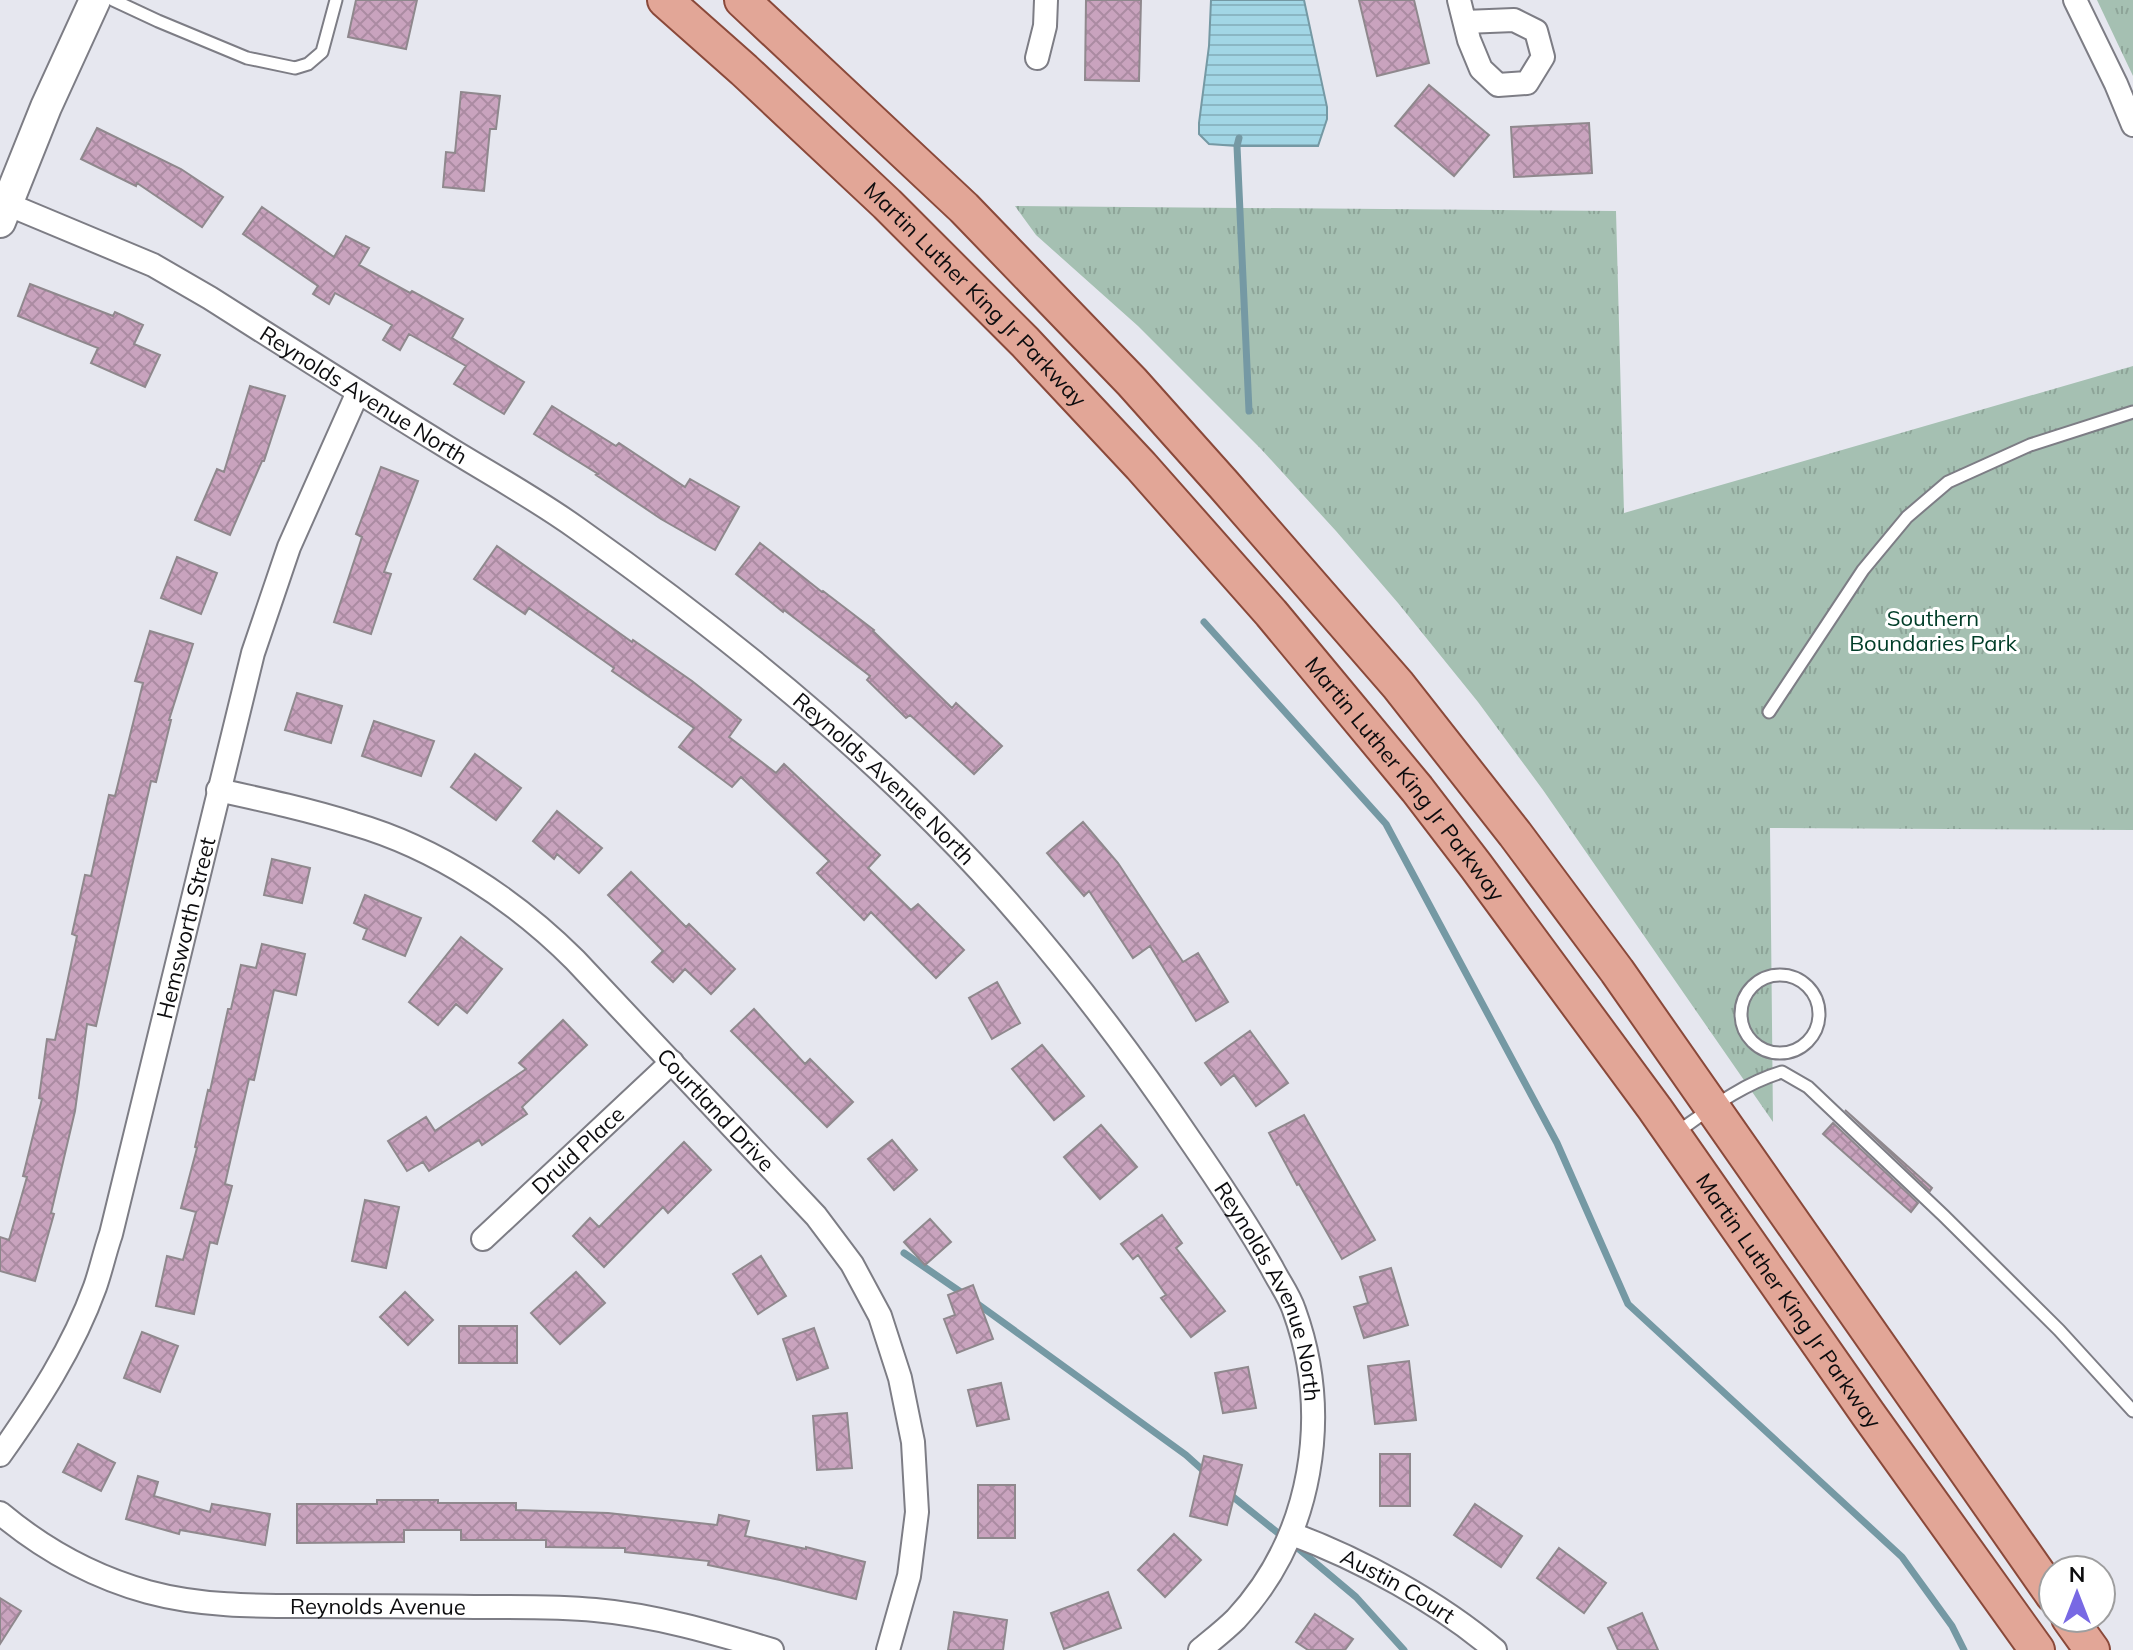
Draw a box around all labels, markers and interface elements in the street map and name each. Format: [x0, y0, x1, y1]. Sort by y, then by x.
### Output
street label: Martin Luther King Jr Parkway [858, 176, 1093, 413]
street label: Reynolds Avenue North [255, 319, 473, 470]
park label: Southern Boundaries Park [1849, 604, 2017, 657]
street label: Martin Luther King Jr Parkway [1299, 651, 1511, 907]
street label: Reynolds Avenue North [787, 686, 981, 871]
street label: Hemsworth Street [150, 834, 222, 1022]
street label: Courtland Drive [651, 1042, 781, 1177]
street label: Druid Place [526, 1100, 630, 1200]
street label: Martin Luther King Jr Parkway [1690, 1168, 1888, 1434]
street label: Reynolds Avenue North [1208, 1176, 1327, 1402]
street label: Austin Court [1336, 1542, 1461, 1629]
north arrow [2037, 1554, 2117, 1634]
text: N [2069, 1560, 2085, 1588]
street label: Reynolds Avenue [290, 1592, 466, 1621]

